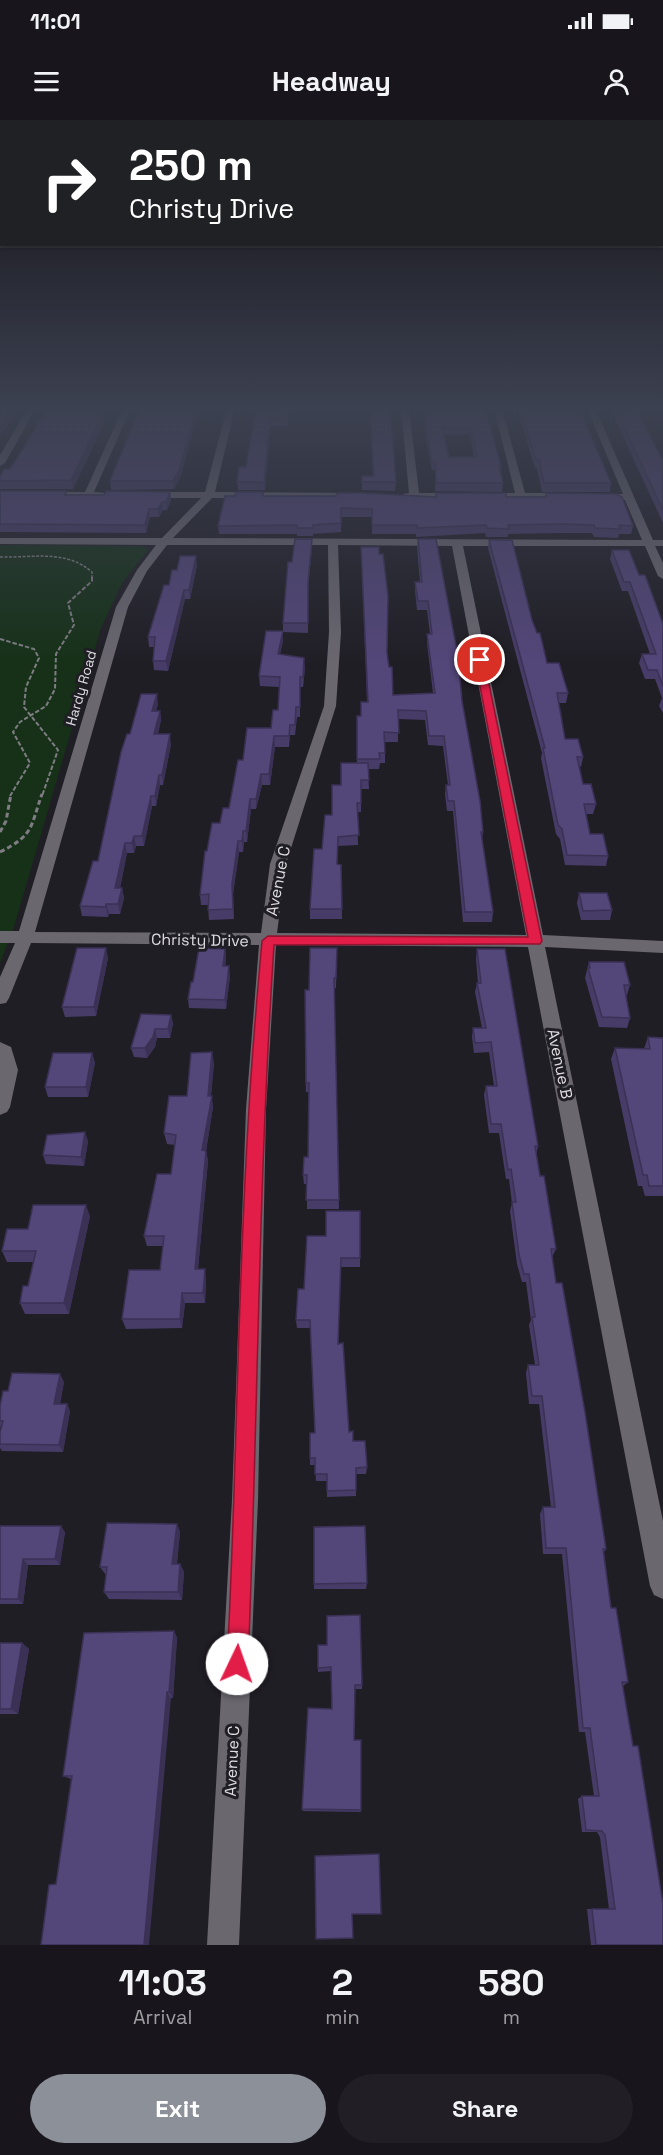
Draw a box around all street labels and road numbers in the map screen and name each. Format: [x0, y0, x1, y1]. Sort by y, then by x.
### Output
street label: Hardy Road [62, 648, 100, 728]
street label: Avenue C [261, 844, 295, 918]
street label: Christy Drive [151, 929, 249, 951]
street label: Avenue B [542, 1027, 578, 1101]
street label: Avenue C [220, 1725, 244, 1797]

